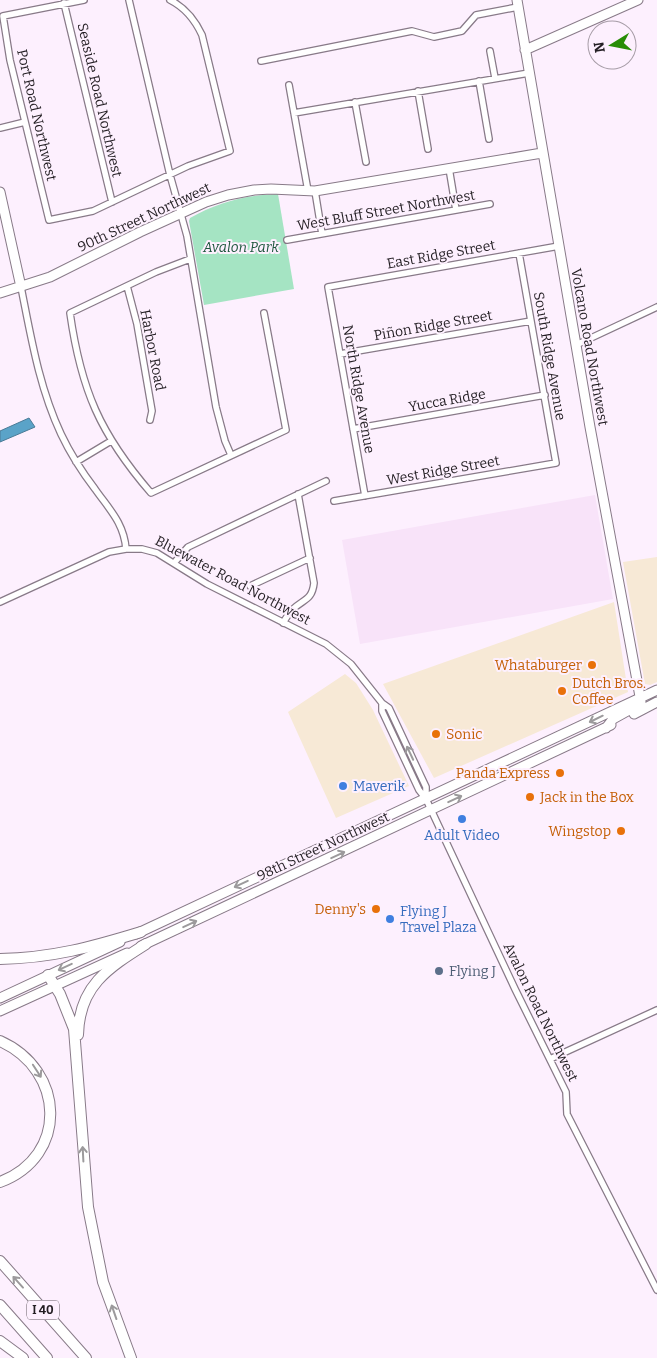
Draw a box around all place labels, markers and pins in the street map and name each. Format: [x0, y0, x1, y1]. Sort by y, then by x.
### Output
place label: Whataburger [495, 657, 582, 674]
marker: Whataburger [586, 659, 598, 671]
place label: Dutch Bros. Coffee [572, 675, 646, 708]
marker: Dutch Bros. Coffee [556, 685, 568, 697]
place label: Sonic [446, 726, 482, 743]
marker: Sonic [430, 728, 442, 740]
place label: Panda Express [456, 765, 550, 782]
marker: Panda Express [554, 767, 566, 779]
place label: Maverik [353, 778, 405, 795]
marker: Maverik [337, 780, 349, 792]
place label: Jack in the Box [539, 789, 634, 806]
marker: Jack in the Box [524, 791, 536, 803]
marker: Adult Video [456, 813, 468, 825]
place label: Wingstop [549, 823, 611, 840]
marker: Wingstop [615, 825, 627, 837]
place label: Adult Video [424, 827, 500, 844]
place label: Denny's [314, 901, 366, 918]
marker: Denny's [370, 903, 382, 915]
place label: Flying J Travel Plaza [400, 903, 477, 936]
marker: Flying J Travel Plaza [384, 913, 396, 925]
place label: Flying J [449, 963, 496, 980]
marker: Flying J [433, 965, 445, 977]

